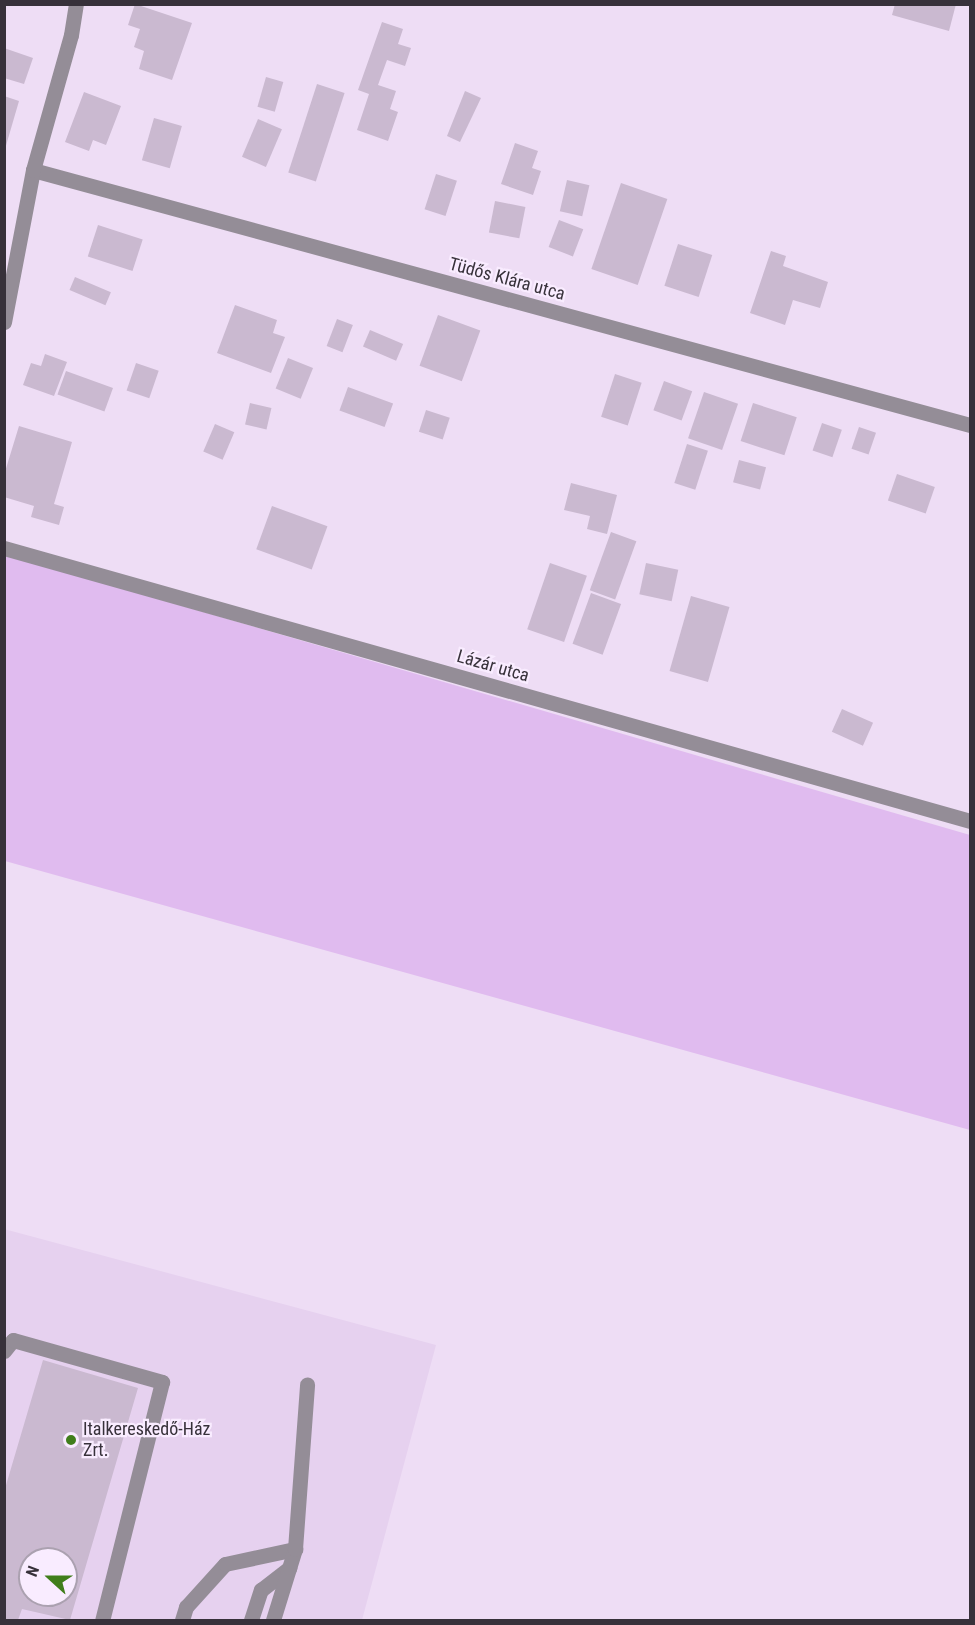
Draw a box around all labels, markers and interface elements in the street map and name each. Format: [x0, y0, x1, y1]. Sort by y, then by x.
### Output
street label: Tüdős Klára utca [447, 253, 567, 305]
street label: Lázár utca [454, 645, 532, 687]
place label: Italkereskedő-Ház Zrt. [83, 1419, 210, 1462]
marker: Italkereskedő-Ház Zrt. [64, 1433, 78, 1447]
north arrow [18, 1547, 78, 1607]
text: N [22, 1563, 43, 1579]

